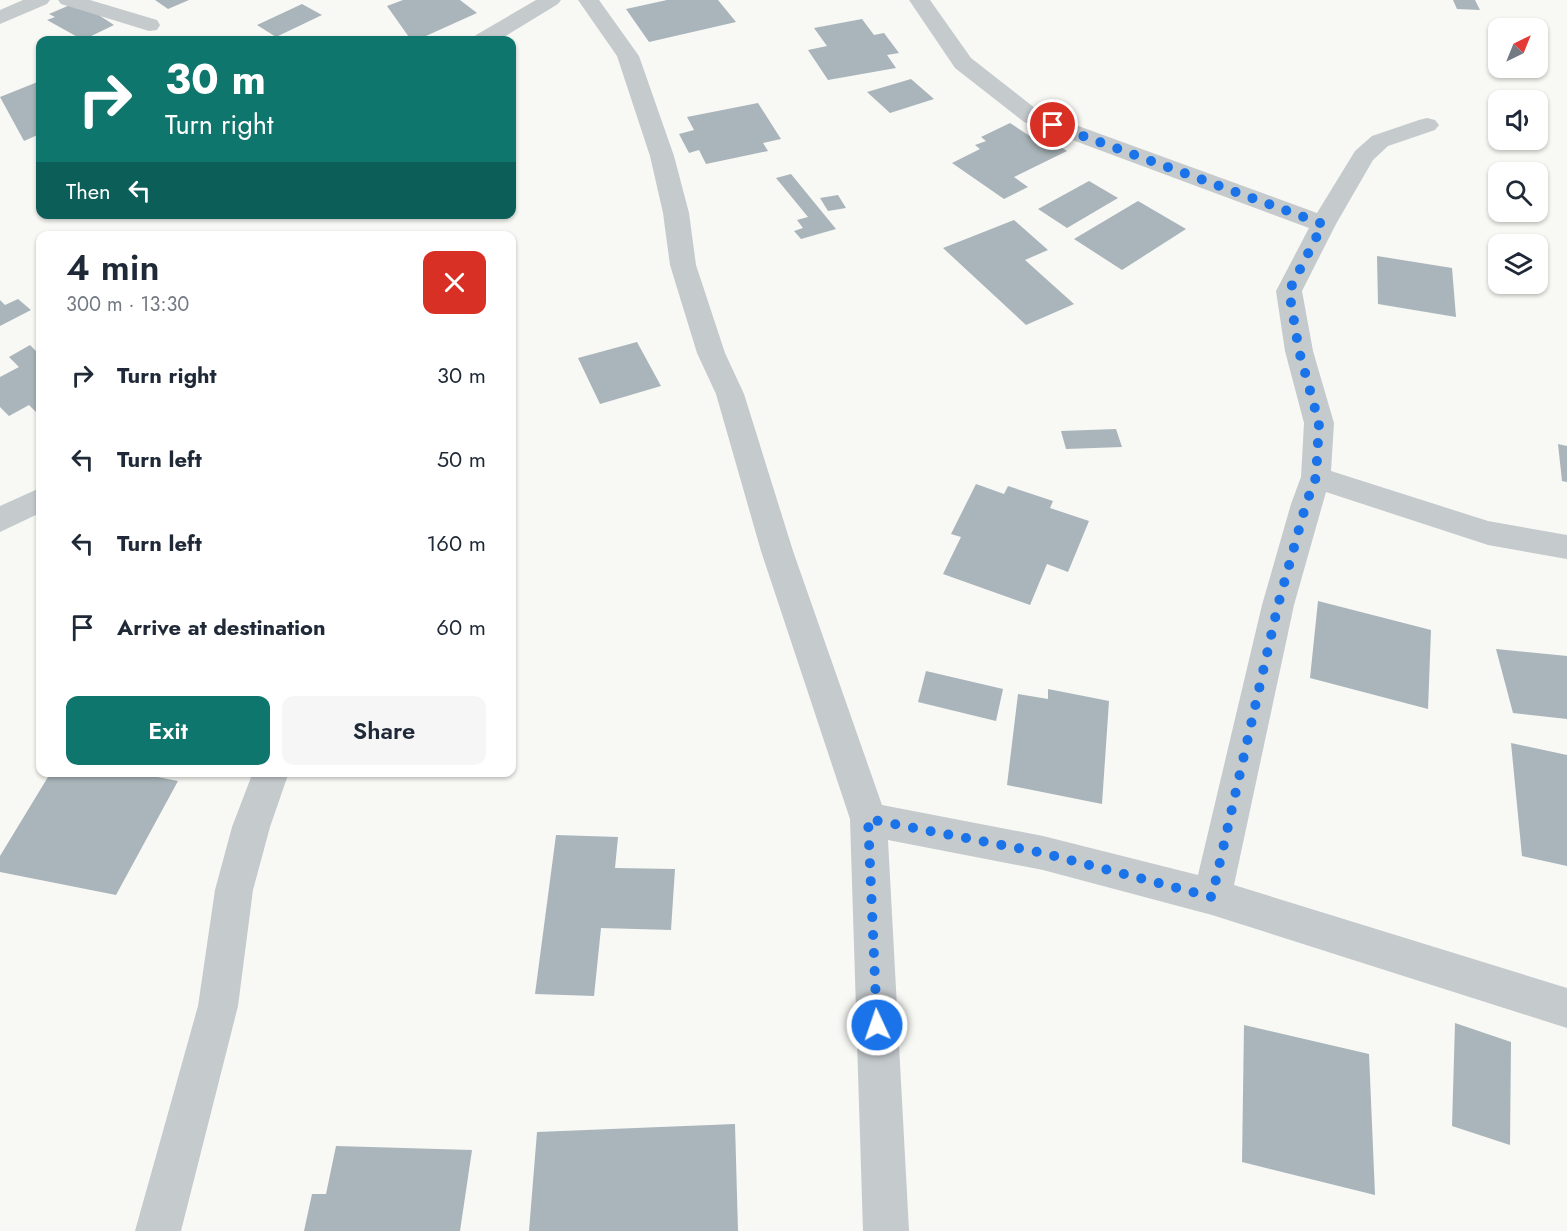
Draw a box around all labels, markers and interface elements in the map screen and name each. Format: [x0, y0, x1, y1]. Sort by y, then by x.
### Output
north arrow [1488, 18, 1548, 78]
map controls [1488, 18, 1548, 294]
text: 30 m [165, 49, 266, 110]
icon: right [66, 60, 144, 138]
button: sound [1488, 90, 1548, 150]
pin [1027, 99, 1078, 150]
text: Turn right [165, 105, 273, 144]
icon: arrive [1036, 108, 1069, 141]
button: search [1488, 162, 1548, 222]
icon: left [123, 174, 156, 207]
text: Then [66, 175, 111, 207]
button: layers [1488, 234, 1548, 294]
text: 4 min [66, 241, 160, 293]
button: close [423, 251, 486, 314]
text: 300 m · 13:30 [66, 290, 189, 319]
icon: right [66, 359, 99, 392]
text: Turn right [117, 359, 217, 391]
text: 30 m [437, 359, 486, 391]
icon: left [66, 443, 99, 476]
text: Turn left [117, 443, 202, 475]
text: 50 m [437, 443, 486, 475]
icon: left [66, 527, 99, 560]
text: Turn left [117, 527, 202, 559]
text: 160 m [426, 527, 486, 559]
icon: arrive [66, 611, 99, 644]
text: Arrive at destination [117, 611, 326, 643]
text: 60 m [436, 611, 486, 643]
button: Exit [66, 696, 270, 765]
button: Share [282, 696, 486, 765]
position arrow [845, 993, 909, 1057]

